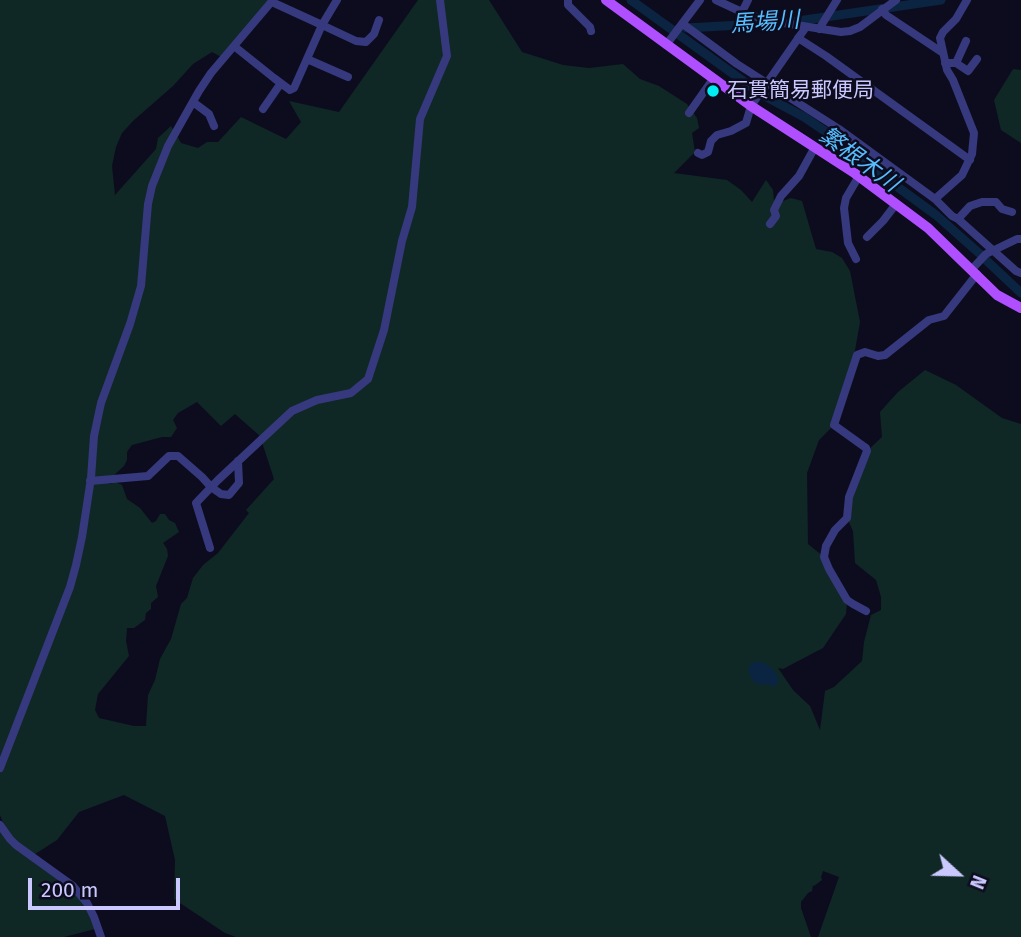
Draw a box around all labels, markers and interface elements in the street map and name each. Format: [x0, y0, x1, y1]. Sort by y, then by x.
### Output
water label: 馬場川 [730, 7, 800, 39]
place label: 石貫簡易郵便局 [727, 78, 874, 104]
marker: 石貫簡易郵便局 [705, 83, 721, 99]
water label: 繁根木川 [814, 122, 904, 198]
north arrow [923, 839, 993, 909]
scale bar [32, 864, 184, 908]
text: N [965, 872, 991, 892]
text: 200 m [41, 877, 98, 903]

